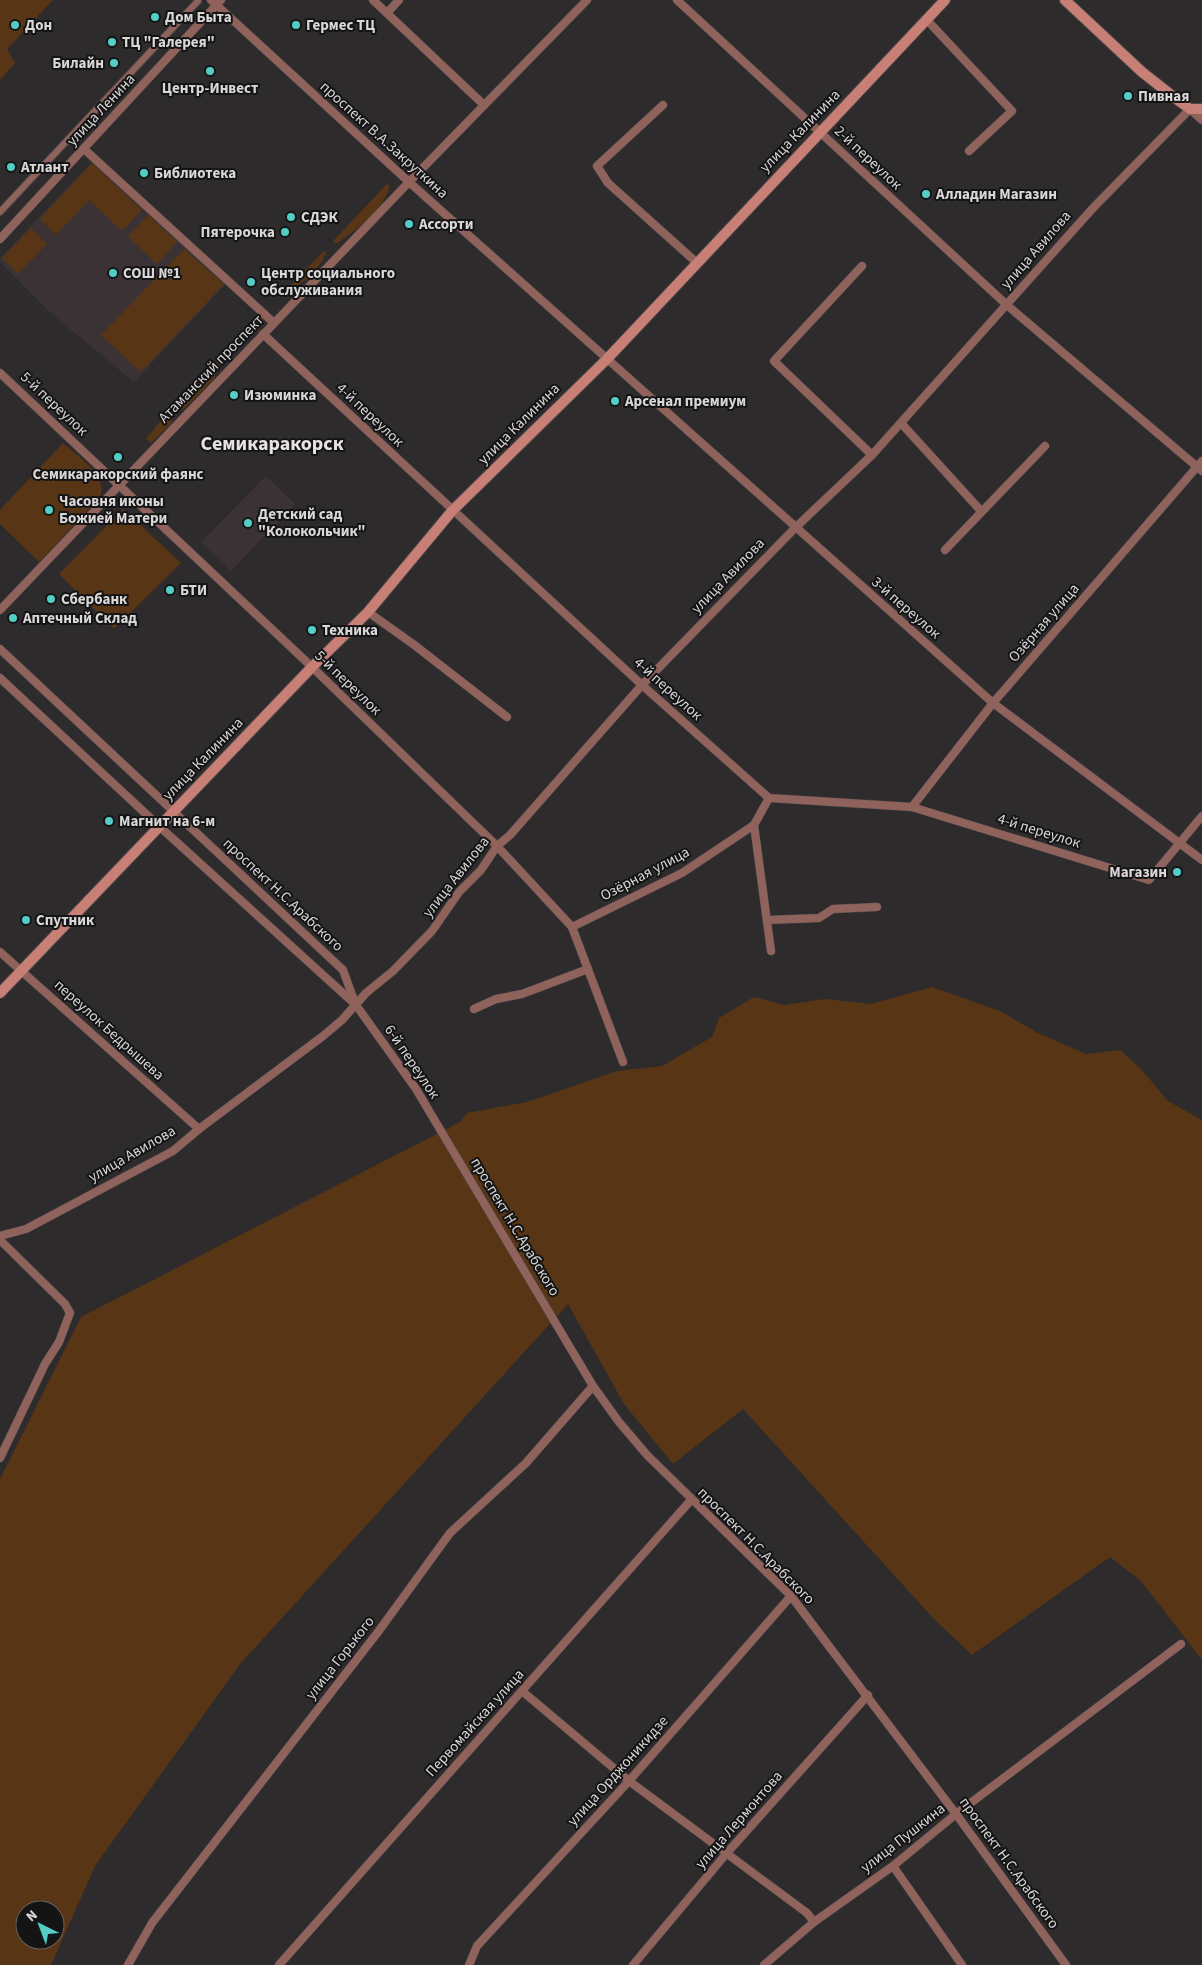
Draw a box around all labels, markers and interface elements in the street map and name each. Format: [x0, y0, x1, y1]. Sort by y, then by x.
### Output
place label: Дом Быта [165, 7, 232, 28]
marker: Дом Быта [149, 11, 161, 23]
place label: Дон [25, 15, 52, 36]
place label: Гермес ТЦ [306, 15, 375, 36]
marker: Дон [9, 19, 21, 31]
marker: Гермес ТЦ [290, 19, 302, 31]
place label: ТЦ "Галерея" [122, 32, 215, 53]
marker: ТЦ "Галерея" [106, 36, 118, 48]
place label: Билайн [52, 53, 104, 74]
marker: Билайн [108, 57, 120, 69]
marker: Центр-Инвест [204, 65, 216, 77]
street label: улица Ленина [62, 69, 140, 151]
street label: проспект В.А.Закруткина [315, 77, 453, 203]
place label: Центр-Инвест [162, 78, 258, 99]
street label: улица Калинина [755, 85, 845, 177]
place label: Пивная [1138, 86, 1189, 107]
marker: Пивная [1122, 90, 1134, 102]
street label: 2-й переулок [830, 121, 907, 195]
place label: Атлант [20, 157, 69, 178]
marker: Атлант [5, 161, 17, 173]
place label: Библиотека [154, 163, 236, 184]
marker: Библиотека [138, 167, 150, 179]
place label: Алладин Магазин [935, 184, 1057, 205]
marker: Алладин Магазин [920, 188, 932, 200]
street label: улица Авилова [996, 206, 1076, 294]
place label: СДЭК [301, 207, 339, 228]
marker: СДЭК [285, 211, 297, 223]
place label: Ассорти [418, 214, 473, 235]
marker: Ассорти [403, 218, 415, 230]
place label: Пятeрочка [201, 222, 275, 243]
marker: Пятeрочка [279, 226, 291, 238]
place label: СОШ №1 [123, 263, 181, 284]
place label: Центр социального обслуживания [261, 263, 395, 301]
marker: СОШ №1 [107, 267, 119, 279]
marker: Центр социального обслуживания [245, 276, 257, 288]
street label: Атаманский проспект [154, 310, 268, 428]
street label: 5-й переулок [16, 367, 93, 441]
street label: 4-й переулок [332, 378, 409, 452]
street label: улица Калинина [473, 378, 565, 470]
place label: Изюминка [244, 385, 316, 406]
marker: Изюминка [228, 389, 240, 401]
place label: Арсенал премиум [624, 391, 746, 412]
marker: Арсенал премиум [609, 395, 621, 407]
district label: Семикаракорск [200, 430, 344, 458]
marker: Семикаракорский фаянс [112, 451, 124, 463]
place label: Семикаракорский фаянс [32, 464, 204, 485]
place label: Часовня иконы Божией Матери [59, 491, 167, 529]
marker: Часовня иконы Божией Матери [43, 504, 55, 516]
place label: Детский сад "Колокольчик" [258, 504, 366, 542]
marker: Детский сад "Колокольчик" [242, 517, 254, 529]
street label: улица Авилова [686, 534, 770, 618]
street label: 3-й переулок [867, 572, 946, 644]
street label: Озёрная улица [1004, 579, 1084, 667]
place label: БТИ [180, 580, 207, 601]
marker: БТИ [164, 584, 176, 596]
place label: Сбербанк [61, 589, 128, 610]
marker: Сбербанк [45, 593, 57, 605]
place label: Аптечный Склад [22, 608, 137, 629]
marker: Аптечный Склад [7, 612, 19, 624]
place label: Техника [322, 620, 378, 641]
marker: Техника [306, 624, 318, 636]
street label: 5-й переулок [310, 646, 386, 721]
street label: 4-й переулок [629, 653, 707, 726]
street label: улица Калинина [158, 713, 248, 805]
street label: 4-й переулок [995, 808, 1084, 854]
place label: Магнит на 6-м [119, 811, 215, 832]
marker: Магнит на 6-м [103, 815, 115, 827]
street label: улица Авилова [418, 832, 494, 922]
street label: проспект Н.С.Арабского [218, 833, 348, 957]
street label: Озёрная улица [597, 842, 693, 906]
place label: Магазин [1109, 862, 1167, 883]
marker: Магазин [1171, 866, 1183, 878]
place label: Спутник [36, 910, 95, 931]
marker: Спутник [20, 914, 32, 926]
street label: переулок Бедрышева [49, 975, 169, 1085]
street label: 6-й переулок [379, 1021, 445, 1104]
street label: улица Авилова [84, 1120, 180, 1188]
street label: проспект Н.С.Арабского [465, 1154, 565, 1300]
street label: проспект Н.С.Арабского [693, 1483, 819, 1609]
street label: улица Горького [301, 1612, 379, 1704]
street label: Первомайская улица [421, 1665, 529, 1781]
street label: улица Орджоникидзе [563, 1711, 673, 1831]
street label: улица Лермонтова [691, 1766, 787, 1874]
street label: проспект Н.С.Арабского [954, 1793, 1064, 1933]
street label: улица Пушкина [856, 1798, 950, 1878]
north arrow [15, 1900, 65, 1950]
text: N [22, 1906, 42, 1927]

